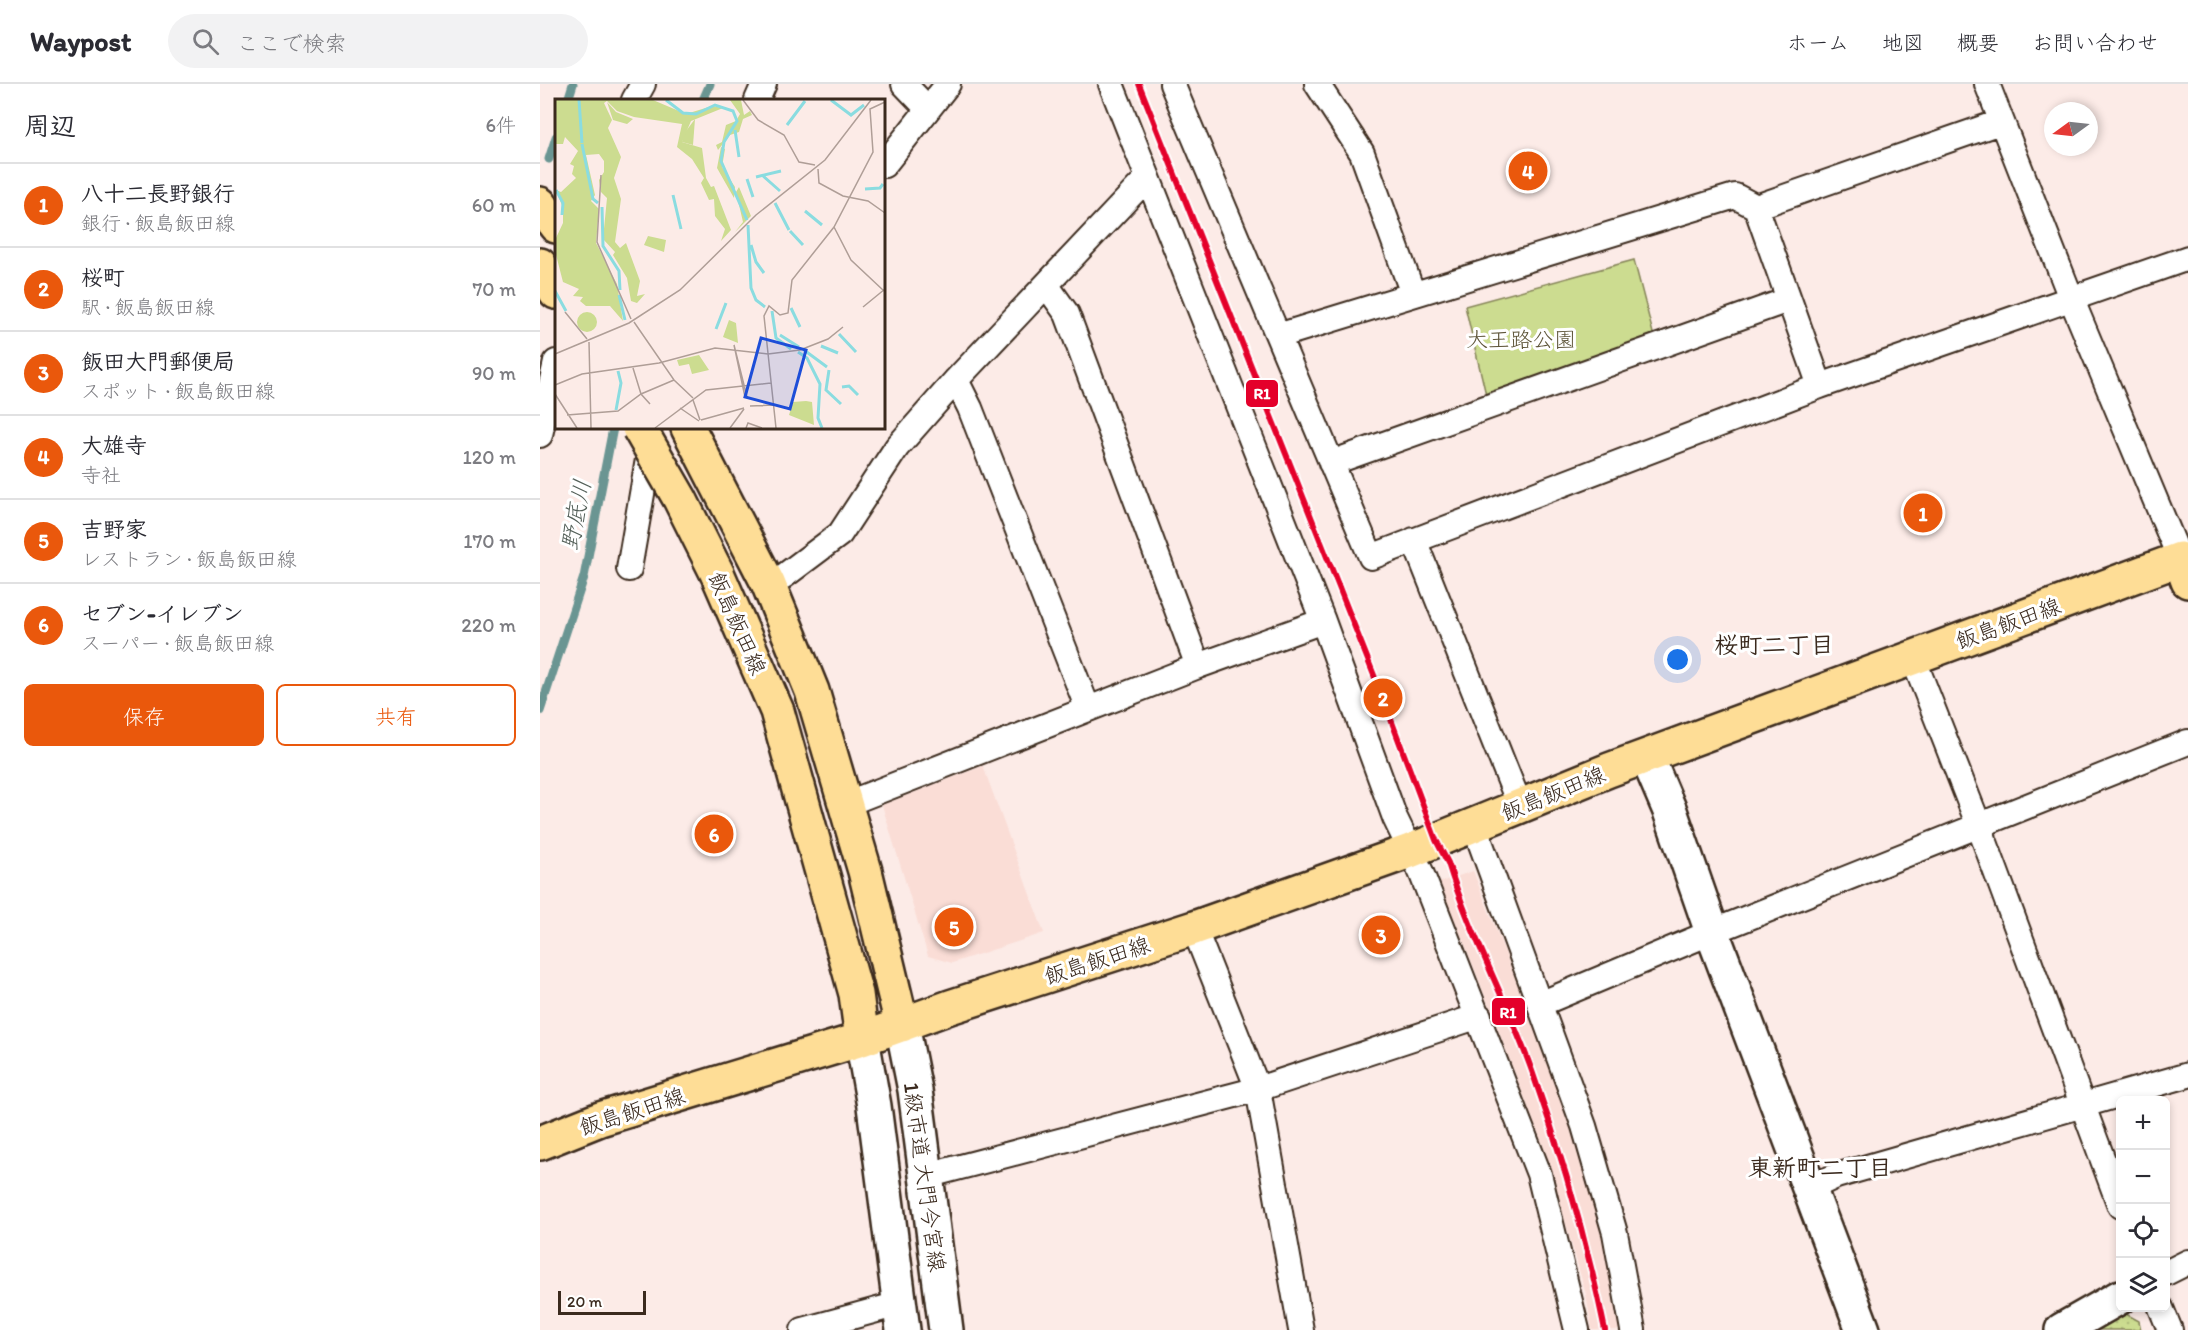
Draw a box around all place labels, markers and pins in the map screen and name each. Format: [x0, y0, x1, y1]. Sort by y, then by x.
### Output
pin: 4 [1508, 148, 1548, 194]
pin: 1 [1904, 490, 1942, 536]
pin: 2 [1364, 676, 1402, 720]
pin: 6 [694, 812, 734, 856]
pin: 5 [934, 904, 974, 950]
pin: 3 [1362, 912, 1400, 958]

